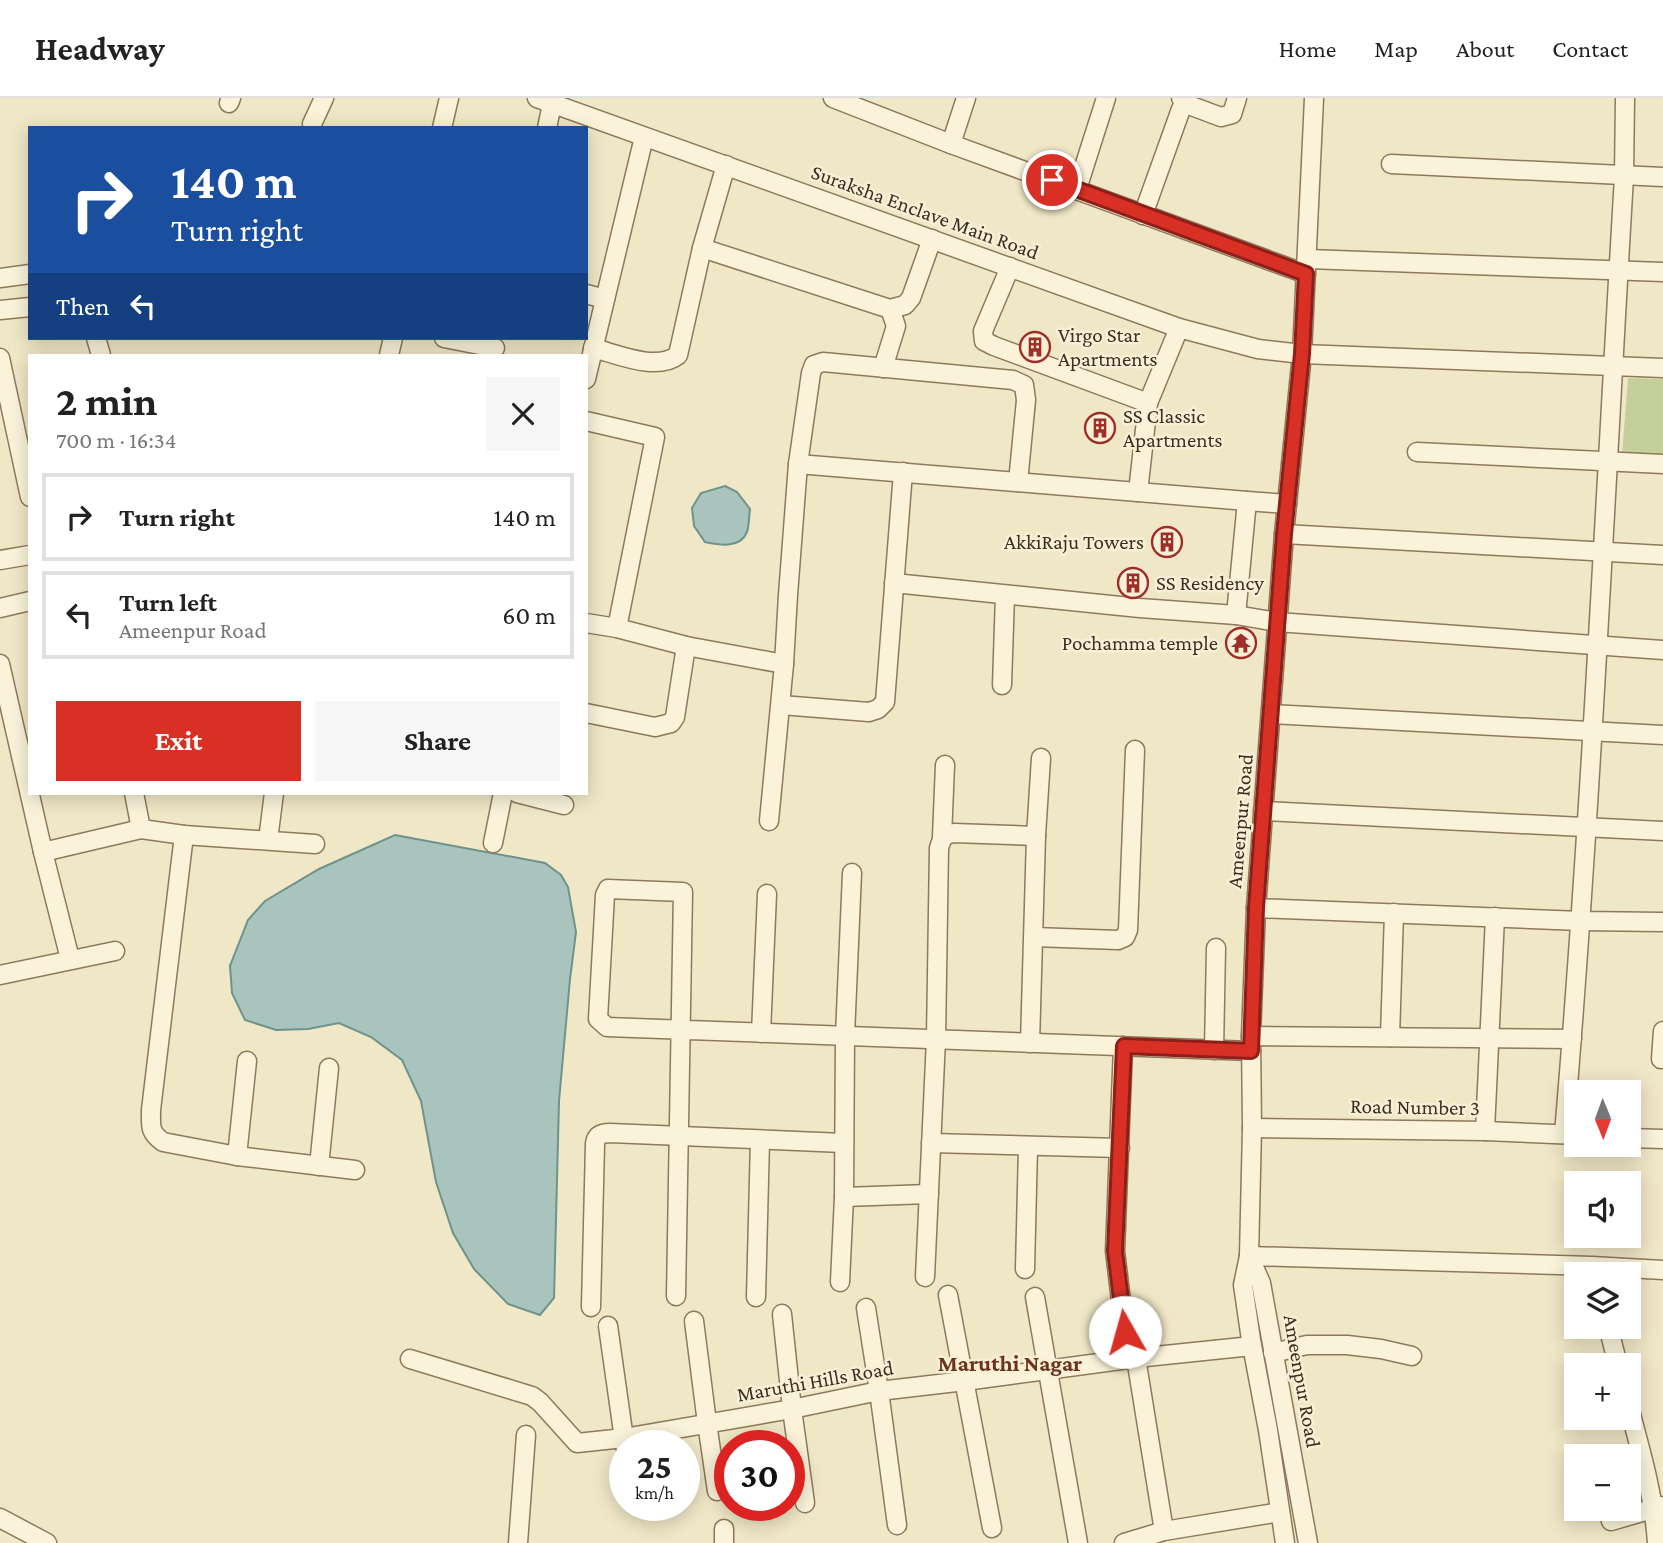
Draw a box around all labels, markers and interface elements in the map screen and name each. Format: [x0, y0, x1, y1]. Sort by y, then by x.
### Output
text: Headway [35, 30, 165, 67]
text: Home [1279, 35, 1336, 62]
text: Map [1374, 35, 1418, 62]
text: About [1456, 35, 1514, 62]
text: Contact [1552, 35, 1628, 62]
pin [1022, 150, 1082, 210]
icon: right [56, 154, 147, 245]
text: 140 m [171, 154, 296, 209]
street label: Suraksha Enclave Main Road [808, 160, 1042, 264]
icon: arrive [1033, 161, 1071, 199]
text: Turn right [171, 212, 303, 248]
icon: left [124, 287, 162, 325]
text: Then [56, 292, 110, 321]
place label: Virgo Star Apartments [1058, 323, 1157, 371]
building icon: Virgo Star Apartments [1018, 330, 1052, 364]
text: 2 min [56, 377, 157, 424]
button: close [486, 377, 560, 451]
place label: SS Classic Apartments [1123, 404, 1222, 452]
building icon: SS Classic Apartments [1083, 411, 1117, 445]
text: 700 m · 16:34 [56, 427, 176, 453]
icon: right [60, 498, 98, 536]
text: Turn right [119, 503, 235, 532]
text: 140 m [494, 503, 556, 532]
building icon: AkkiRaju Towers [1150, 525, 1184, 559]
place label: AkkiRaju Towers [1004, 530, 1144, 554]
building icon: SS Residency [1116, 566, 1150, 600]
place label: SS Residency [1156, 571, 1264, 595]
text: Turn left [119, 588, 217, 617]
icon: left [60, 596, 98, 634]
text: 60 m [502, 601, 556, 630]
text: Ameenpur Road [119, 617, 267, 643]
temple icon: Pochamma temple [1224, 626, 1258, 660]
place label: Pochamma temple [1062, 631, 1218, 655]
button: Exit [56, 701, 301, 781]
button: Share [315, 701, 560, 781]
street label: Ameenpur Road [1222, 753, 1258, 889]
north arrow [1564, 1080, 1642, 1157]
map controls [1564, 1080, 1641, 1521]
street label: Road Number 3 [1350, 1094, 1480, 1120]
button: sound [1564, 1171, 1641, 1248]
button: layers [1564, 1262, 1641, 1339]
position arrow [1088, 1295, 1162, 1369]
street label: Ameenpur Road [1278, 1313, 1326, 1449]
district label: Maruthi Nagar [938, 1350, 1082, 1376]
button: + [1564, 1353, 1641, 1430]
street label: Maruthi Hills Road [735, 1355, 895, 1407]
speed limit sign: 30 [714, 1430, 805, 1521]
button: − [1564, 1444, 1641, 1521]
text: 25 [637, 1447, 672, 1486]
text: km/h [635, 1483, 674, 1503]

